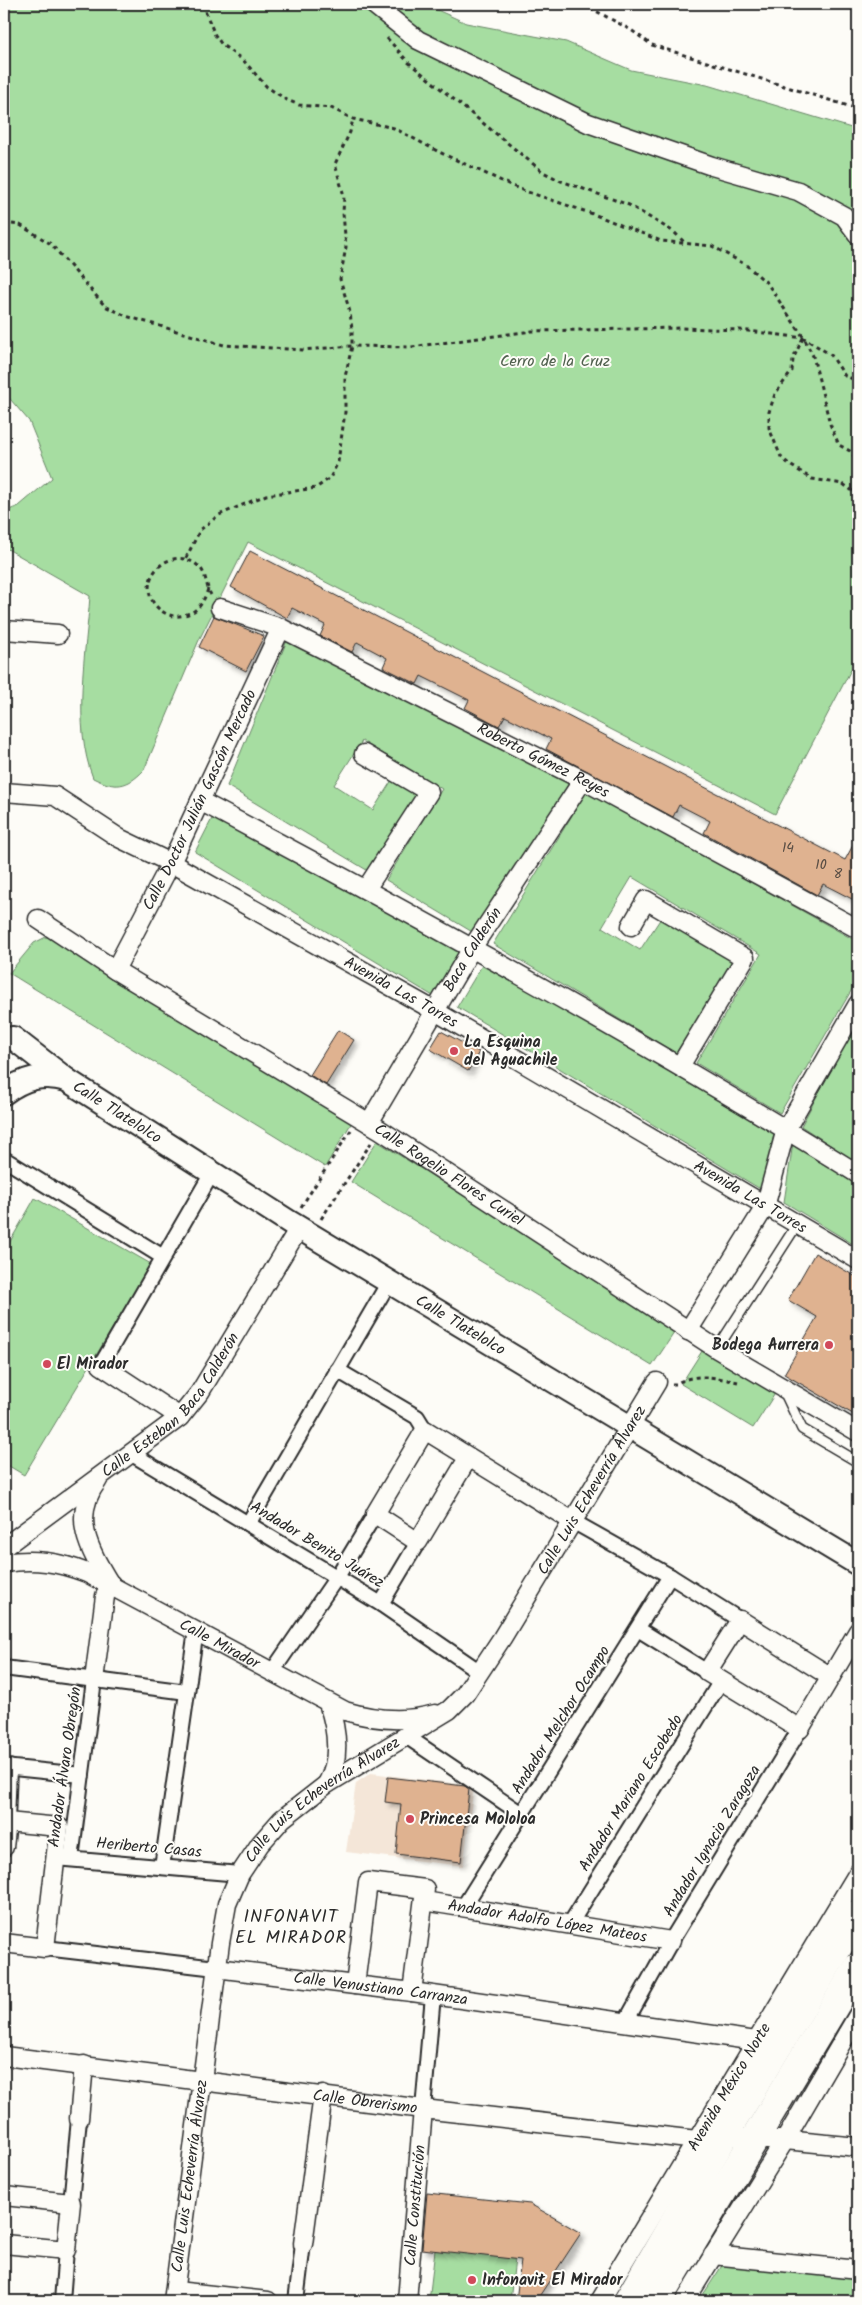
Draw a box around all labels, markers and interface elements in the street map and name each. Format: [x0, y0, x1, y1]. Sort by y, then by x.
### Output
park label: Cerro de la Cruz [500, 349, 610, 374]
street label: Calle Doctor Julián Gascón Mercado [136, 685, 263, 915]
street label: Roberto Gómez Reyes [473, 716, 614, 805]
house number: 14 [782, 837, 794, 859]
house number: 10 [815, 854, 827, 876]
house number: 8 [834, 863, 843, 885]
street label: Baca Calderón [436, 902, 508, 997]
street label: Avenida Las Torres [339, 950, 463, 1034]
place label: La Esquina del Aguachile [464, 1030, 558, 1073]
marker: La Esquina del Aguachile [448, 1045, 460, 1057]
street label: Calle Tlatelolco [68, 1074, 167, 1150]
street label: Calle Rogelio Flores Curiel [369, 1117, 529, 1233]
street label: Avenida Las Torres [689, 1153, 812, 1240]
street label: Calle Tlatelolco [411, 1288, 510, 1362]
street label: Calle Esteban Baca Calderón [96, 1328, 246, 1484]
place label: Bodega Aurrera [712, 1333, 819, 1358]
marker: Bodega Aurrera [823, 1339, 835, 1351]
place label: El Mirador [57, 1352, 129, 1377]
marker: El Mirador [41, 1358, 53, 1370]
street label: Calle Luis Echeverría Álvarez [531, 1401, 652, 1580]
street label: Andador Benito Juárez [245, 1495, 389, 1595]
street label: Calle Mirador [175, 1612, 266, 1677]
street label: Andador Melchor Ocampo [505, 1641, 617, 1799]
street label: Andador Álvaro Obregón [41, 1685, 89, 1849]
street label: Andador Mariano Escobedo [572, 1710, 690, 1876]
street label: Calle Luis Echeverría Álvarez [238, 1730, 405, 1868]
street label: Andador Ignacio Zaragoza [657, 1760, 767, 1922]
place label: Princesa Mololoa [420, 1807, 536, 1832]
marker: Princesa Mololoa [404, 1813, 416, 1825]
street label: Heriberto Casas [95, 1831, 203, 1865]
street label: Andador Adolfo López Mateos [446, 1893, 649, 1949]
district label: INFONAVIT EL MIRADOR [235, 1903, 347, 1953]
street label: Calle Venustiano Carranza [292, 1965, 469, 2012]
street label: Avenida México Norte [681, 2018, 777, 2156]
street label: Calle Luis Echeverría Álvarez [164, 2078, 214, 2274]
street label: Calle Obrerismo [311, 2083, 419, 2121]
street label: Calle Constitución [397, 2144, 432, 2267]
place label: Infonavit El Mirador [482, 2268, 624, 2293]
marker: Infonavit El Mirador [466, 2274, 478, 2286]

